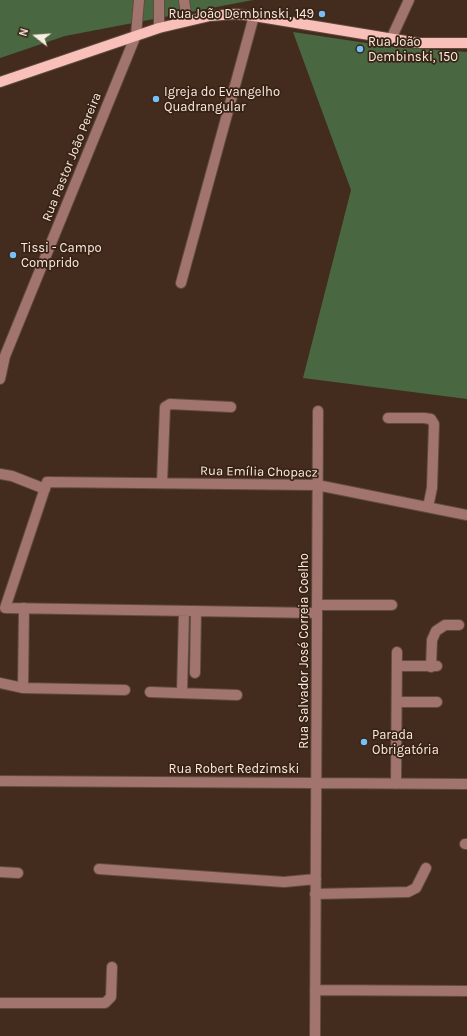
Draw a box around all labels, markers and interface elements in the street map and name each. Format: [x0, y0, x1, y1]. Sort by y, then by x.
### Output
place label: Rua João Dembinski, 149 [168, 6, 314, 22]
marker: Rua João Dembinski, 149 [317, 9, 327, 19]
north arrow [16, 16, 56, 56]
text: N [17, 27, 31, 38]
place label: Rua João Dembinski, 150 [368, 34, 458, 65]
marker: Rua João Dembinski, 150 [355, 44, 365, 54]
place label: Igreja do Evangelho Quadrangular [164, 84, 280, 115]
street label: Rua Pastor João Pereira [39, 90, 105, 224]
marker: Igreja do Evangelho Quadrangular [151, 94, 161, 104]
place label: Tissi - Campo Comprido [21, 240, 102, 271]
marker: Tissi - Campo Comprido [8, 250, 18, 260]
street label: Rua Emília Chopacz [200, 463, 318, 481]
street label: Rua Salvador José Correia Coelho [296, 553, 312, 749]
place label: Parada Obrigatória [372, 727, 439, 758]
marker: Parada Obrigatória [359, 737, 369, 747]
street label: Rua Robert Redzimski [169, 761, 299, 777]

